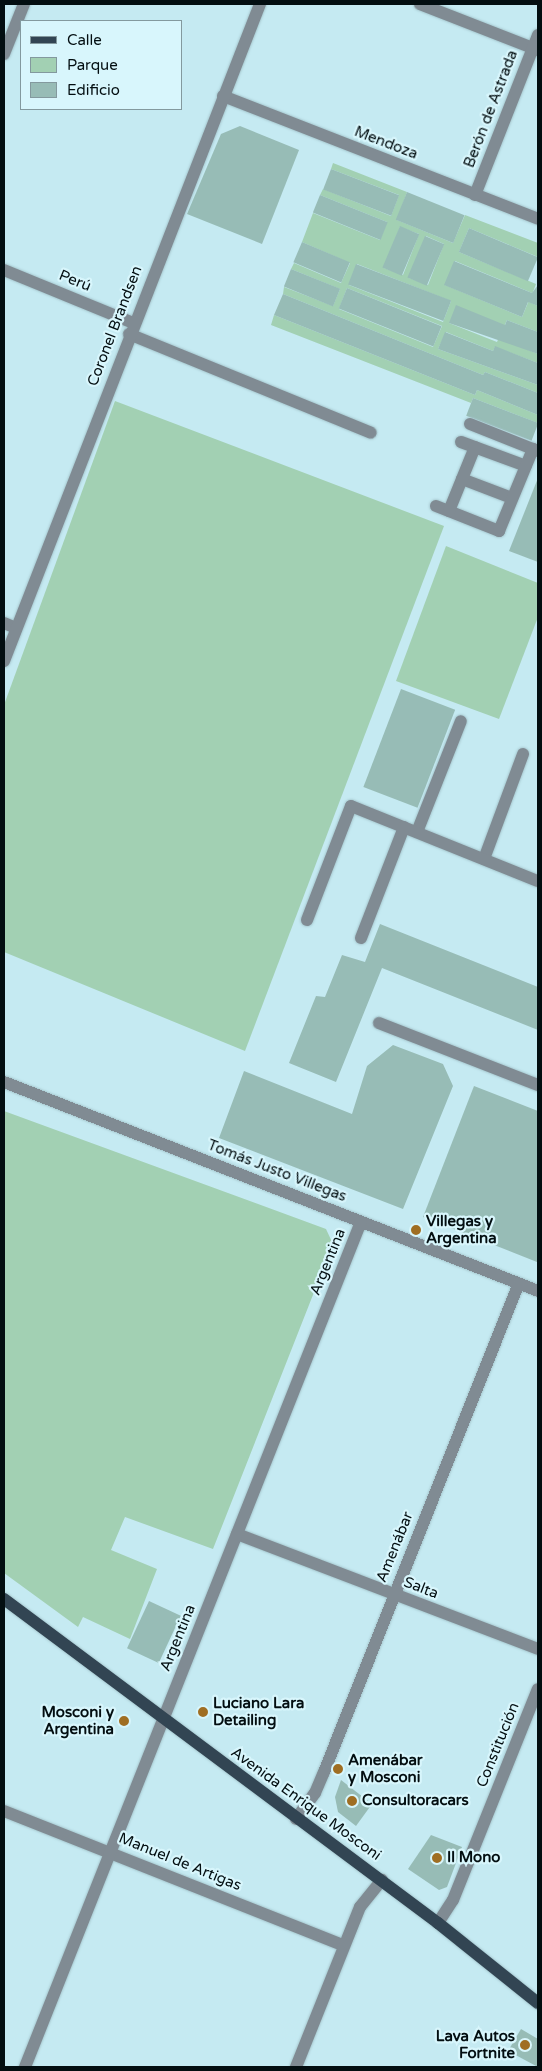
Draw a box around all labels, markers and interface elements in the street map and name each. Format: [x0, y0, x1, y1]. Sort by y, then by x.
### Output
legend [20, 20, 182, 110]
text: Calle [67, 31, 102, 49]
street label: Berón de Astrada [460, 48, 522, 170]
text: Parque [67, 56, 118, 74]
text: Edificio [67, 81, 120, 99]
street label: Mendoza [352, 123, 420, 163]
street label: Coronel Brandsen [84, 263, 146, 389]
street label: Perú [56, 266, 94, 296]
street label: Tomás Justo Villegas [205, 1136, 349, 1206]
place label: Villegas y Argentina [426, 1212, 497, 1247]
marker: Villegas y Argentina [410, 1224, 422, 1236]
street label: Argentina [306, 1226, 350, 1298]
street label: Amenábar [373, 1509, 417, 1585]
street label: Salta [401, 1573, 441, 1603]
street label: Argentina [156, 1602, 200, 1674]
place label: Luciano Lara Detailing [213, 1694, 304, 1729]
street label: Constitución [473, 1700, 523, 1790]
place label: Mosconi y Argentina [42, 1703, 114, 1738]
marker: Luciano Lara Detailing [197, 1706, 209, 1718]
marker: Mosconi y Argentina [118, 1715, 130, 1727]
street label: Avenida Enrique Mosconi [227, 1743, 385, 1865]
place label: Amenábar y Mosconi [348, 1751, 423, 1786]
marker: Amenábar y Mosconi [332, 1763, 344, 1775]
place label: Consultoracars [362, 1792, 469, 1810]
marker: Consultoracars [346, 1795, 358, 1807]
street label: Manuel de Artigas [116, 1829, 244, 1895]
place label: Il Mono [447, 1849, 500, 1867]
marker: Il Mono [431, 1852, 443, 1864]
place label: Lava Autos Fortnite [436, 2027, 515, 2062]
marker: Lava Autos Fortnite [519, 2039, 531, 2051]

